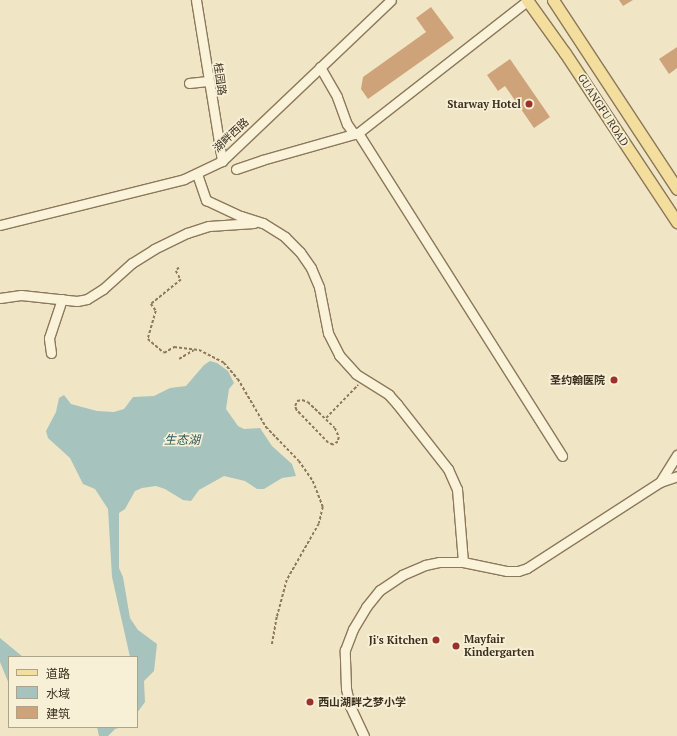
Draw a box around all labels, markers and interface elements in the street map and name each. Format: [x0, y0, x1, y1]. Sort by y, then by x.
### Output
street label: 桂园路 [211, 62, 229, 96]
street label: GUANGFU ROAD [575, 71, 631, 149]
place label: Starway Hotel [447, 97, 521, 111]
marker: Starway Hotel [524, 99, 534, 109]
street label: 湖畔西路 [210, 115, 252, 155]
place label: 圣约翰医院 [550, 373, 605, 387]
marker: 圣约翰医院 [608, 374, 620, 386]
water label: 生态湖 [164, 433, 200, 447]
place label: Ji's Kitchen [369, 633, 428, 647]
place label: Mayfair Kindergarten [464, 633, 534, 659]
marker: Ji's Kitchen [431, 635, 441, 645]
marker: Mayfair Kindergarten [451, 641, 461, 651]
legend [8, 656, 138, 728]
text: 道路 [46, 666, 70, 681]
text: 水域 [46, 686, 70, 701]
place label: 西山湖畔之梦小学 [318, 695, 406, 709]
marker: 西山湖畔之梦小学 [305, 697, 315, 707]
text: 建筑 [46, 706, 70, 721]

